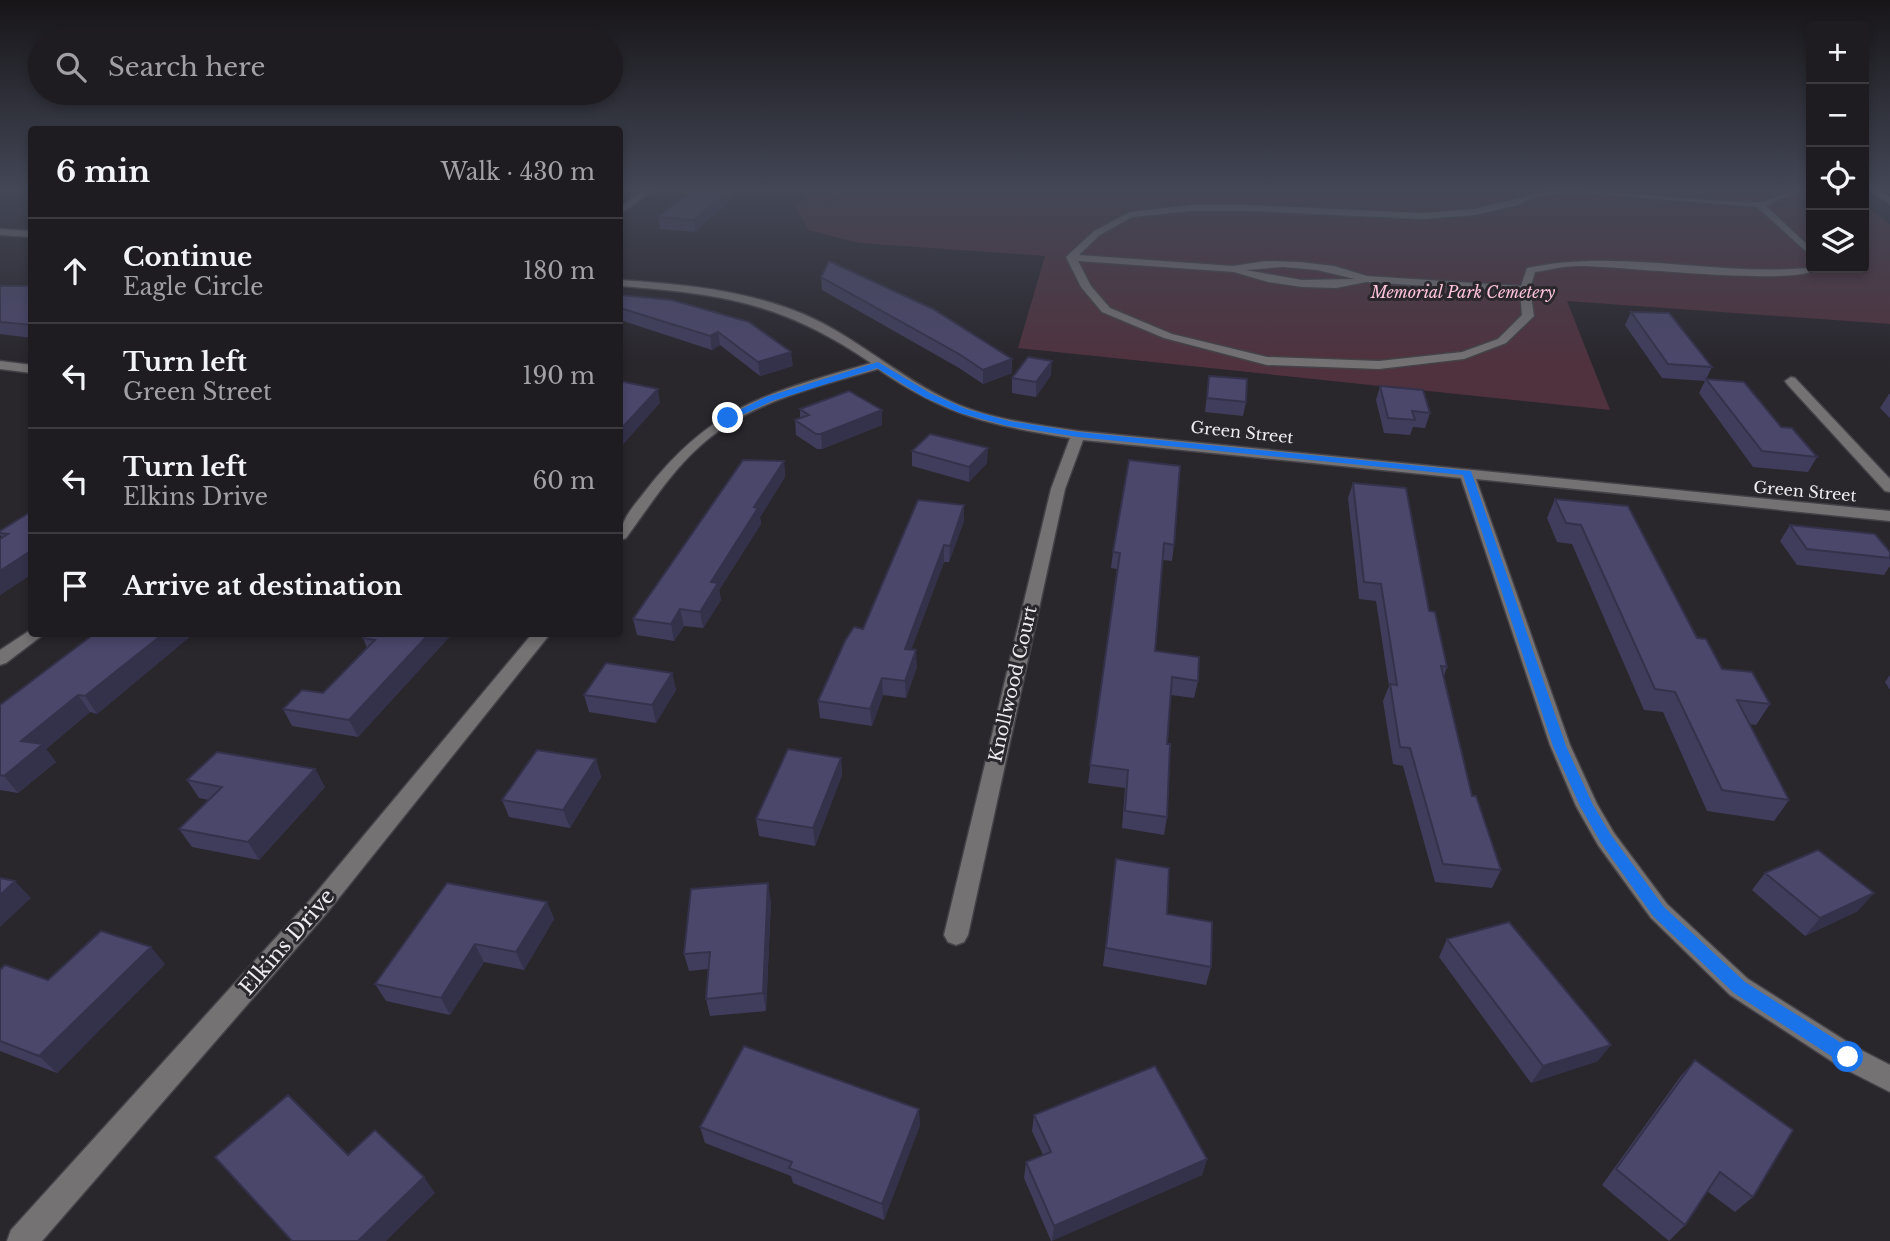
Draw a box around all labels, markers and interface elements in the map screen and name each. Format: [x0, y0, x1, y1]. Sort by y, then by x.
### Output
map controls [1806, 21, 1869, 273]
button: + [1806, 21, 1869, 84]
search box [28, 28, 623, 105]
icon: search [52, 48, 90, 86]
text: Search here [108, 51, 265, 83]
button: − [1806, 84, 1869, 147]
button: locate [1806, 147, 1869, 210]
text: 6 min [56, 153, 150, 190]
text: Walk · 430 m [441, 158, 595, 186]
button: layers [1806, 210, 1869, 273]
text: Continue [123, 241, 252, 273]
icon: ahead [56, 252, 94, 290]
text: 180 m [523, 257, 595, 285]
text: Eagle Circle [123, 273, 263, 301]
park label: Memorial Park Cemetery [1370, 282, 1556, 302]
text: Turn left [123, 346, 247, 378]
icon: left [56, 357, 94, 395]
text: 190 m [522, 362, 595, 390]
text: Green Street [123, 378, 272, 406]
route end [712, 402, 743, 433]
street label: Green Street [1190, 417, 1294, 447]
text: Turn left [123, 451, 247, 483]
icon: left [56, 462, 94, 500]
text: 60 m [533, 467, 595, 495]
street label: Green Street [1753, 477, 1857, 505]
text: Elkins Drive [123, 483, 268, 511]
icon: arrive [56, 567, 94, 605]
text: Arrive at destination [123, 570, 403, 602]
street label: Knollwood Court [984, 604, 1042, 764]
street label: Elkins Drive [234, 884, 340, 1000]
route start [1832, 1041, 1863, 1072]

